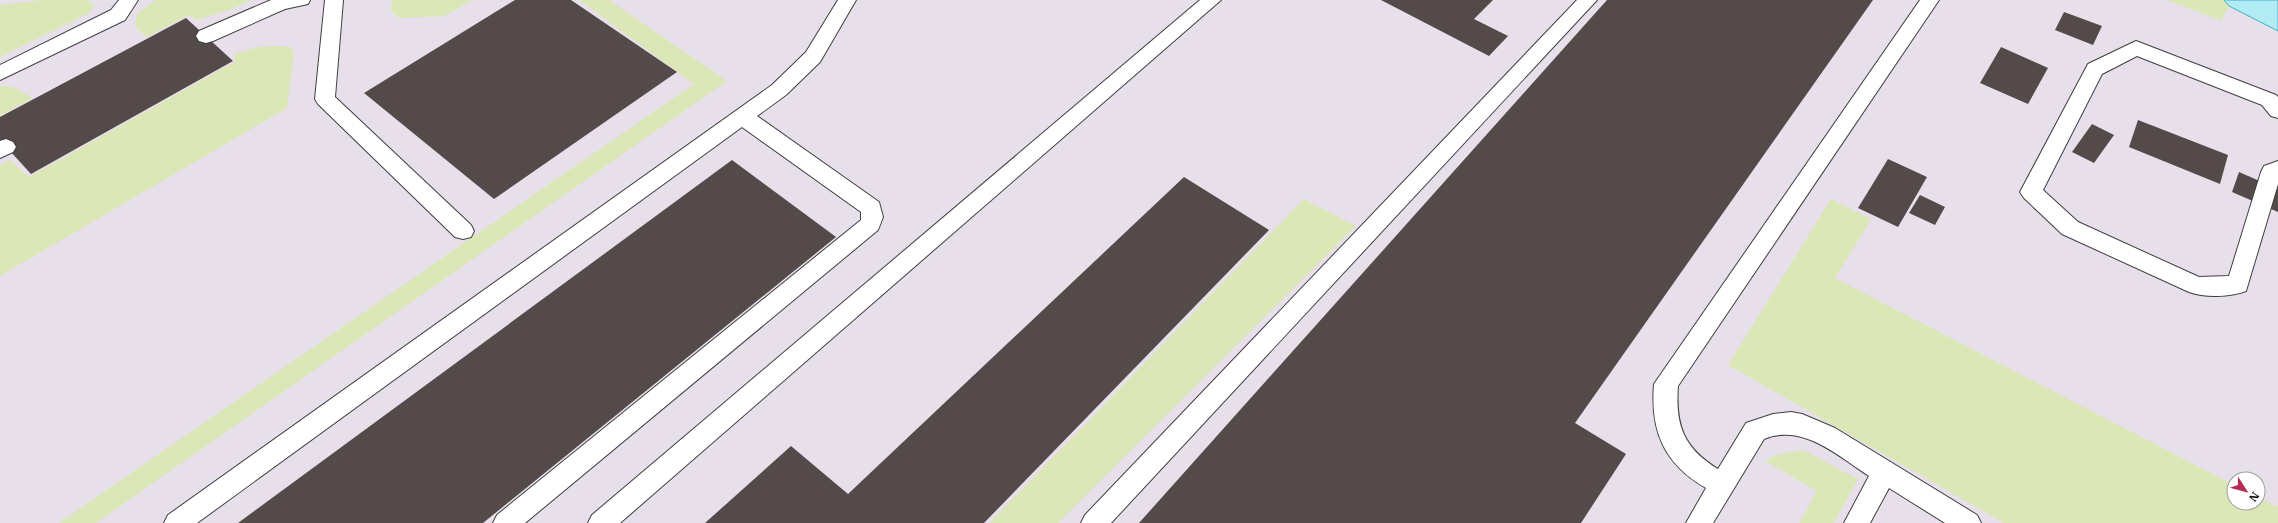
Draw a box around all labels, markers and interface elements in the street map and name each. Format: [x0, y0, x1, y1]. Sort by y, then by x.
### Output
north arrow [2226, 471, 2266, 511]
text: N [2246, 489, 2262, 505]

